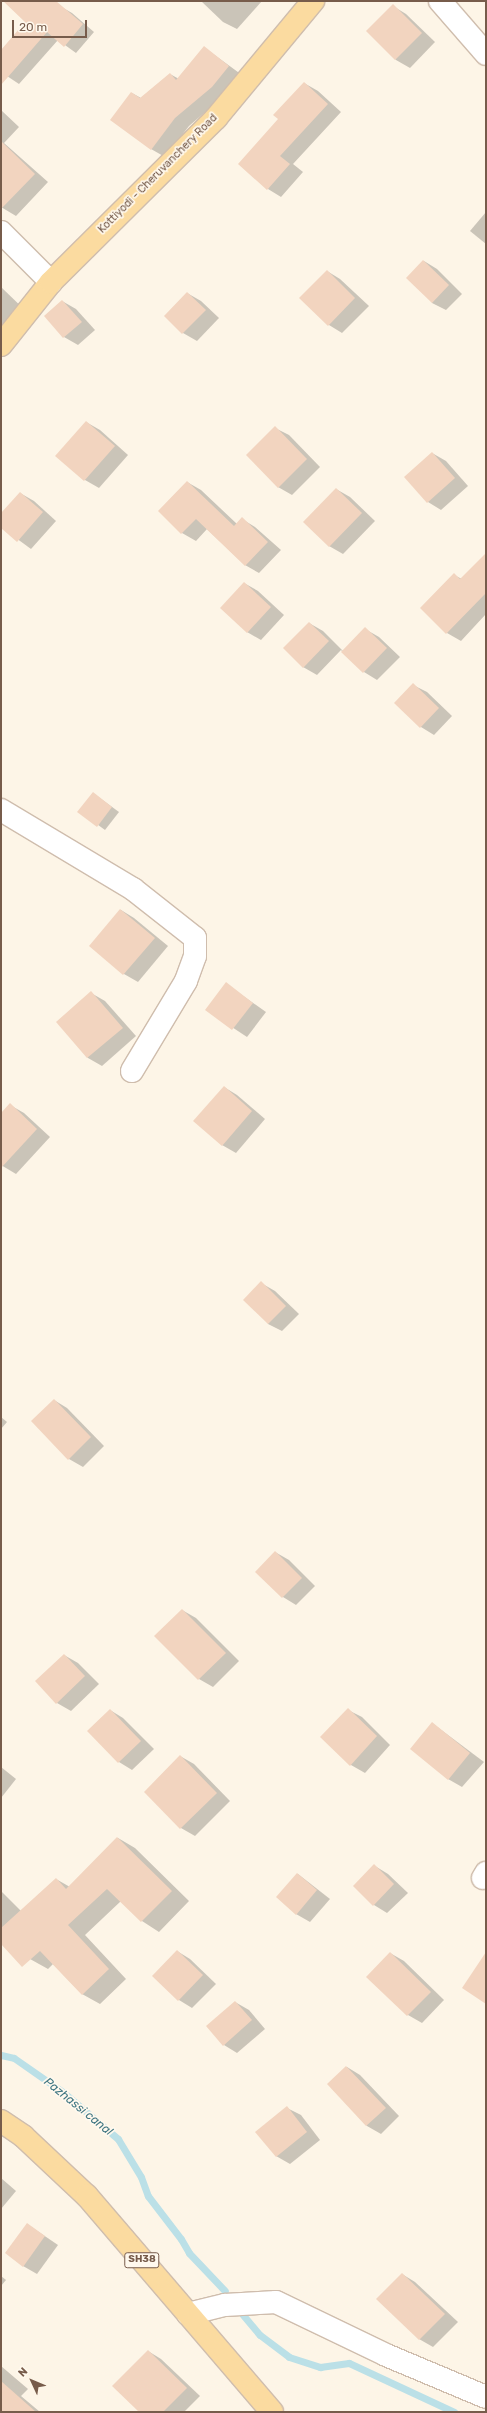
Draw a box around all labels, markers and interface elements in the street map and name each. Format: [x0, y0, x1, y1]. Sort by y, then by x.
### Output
scale bar [14, 12, 89, 38]
text: 20 m [19, 20, 47, 34]
street label: Kottiyodi - Cheruvanchery Road [96, 112, 220, 236]
water label: Pazhassi canal [41, 2075, 115, 2139]
road number: SH38 [124, 2252, 160, 2268]
north arrow [12, 2361, 52, 2401]
text: N [16, 2365, 30, 2380]

